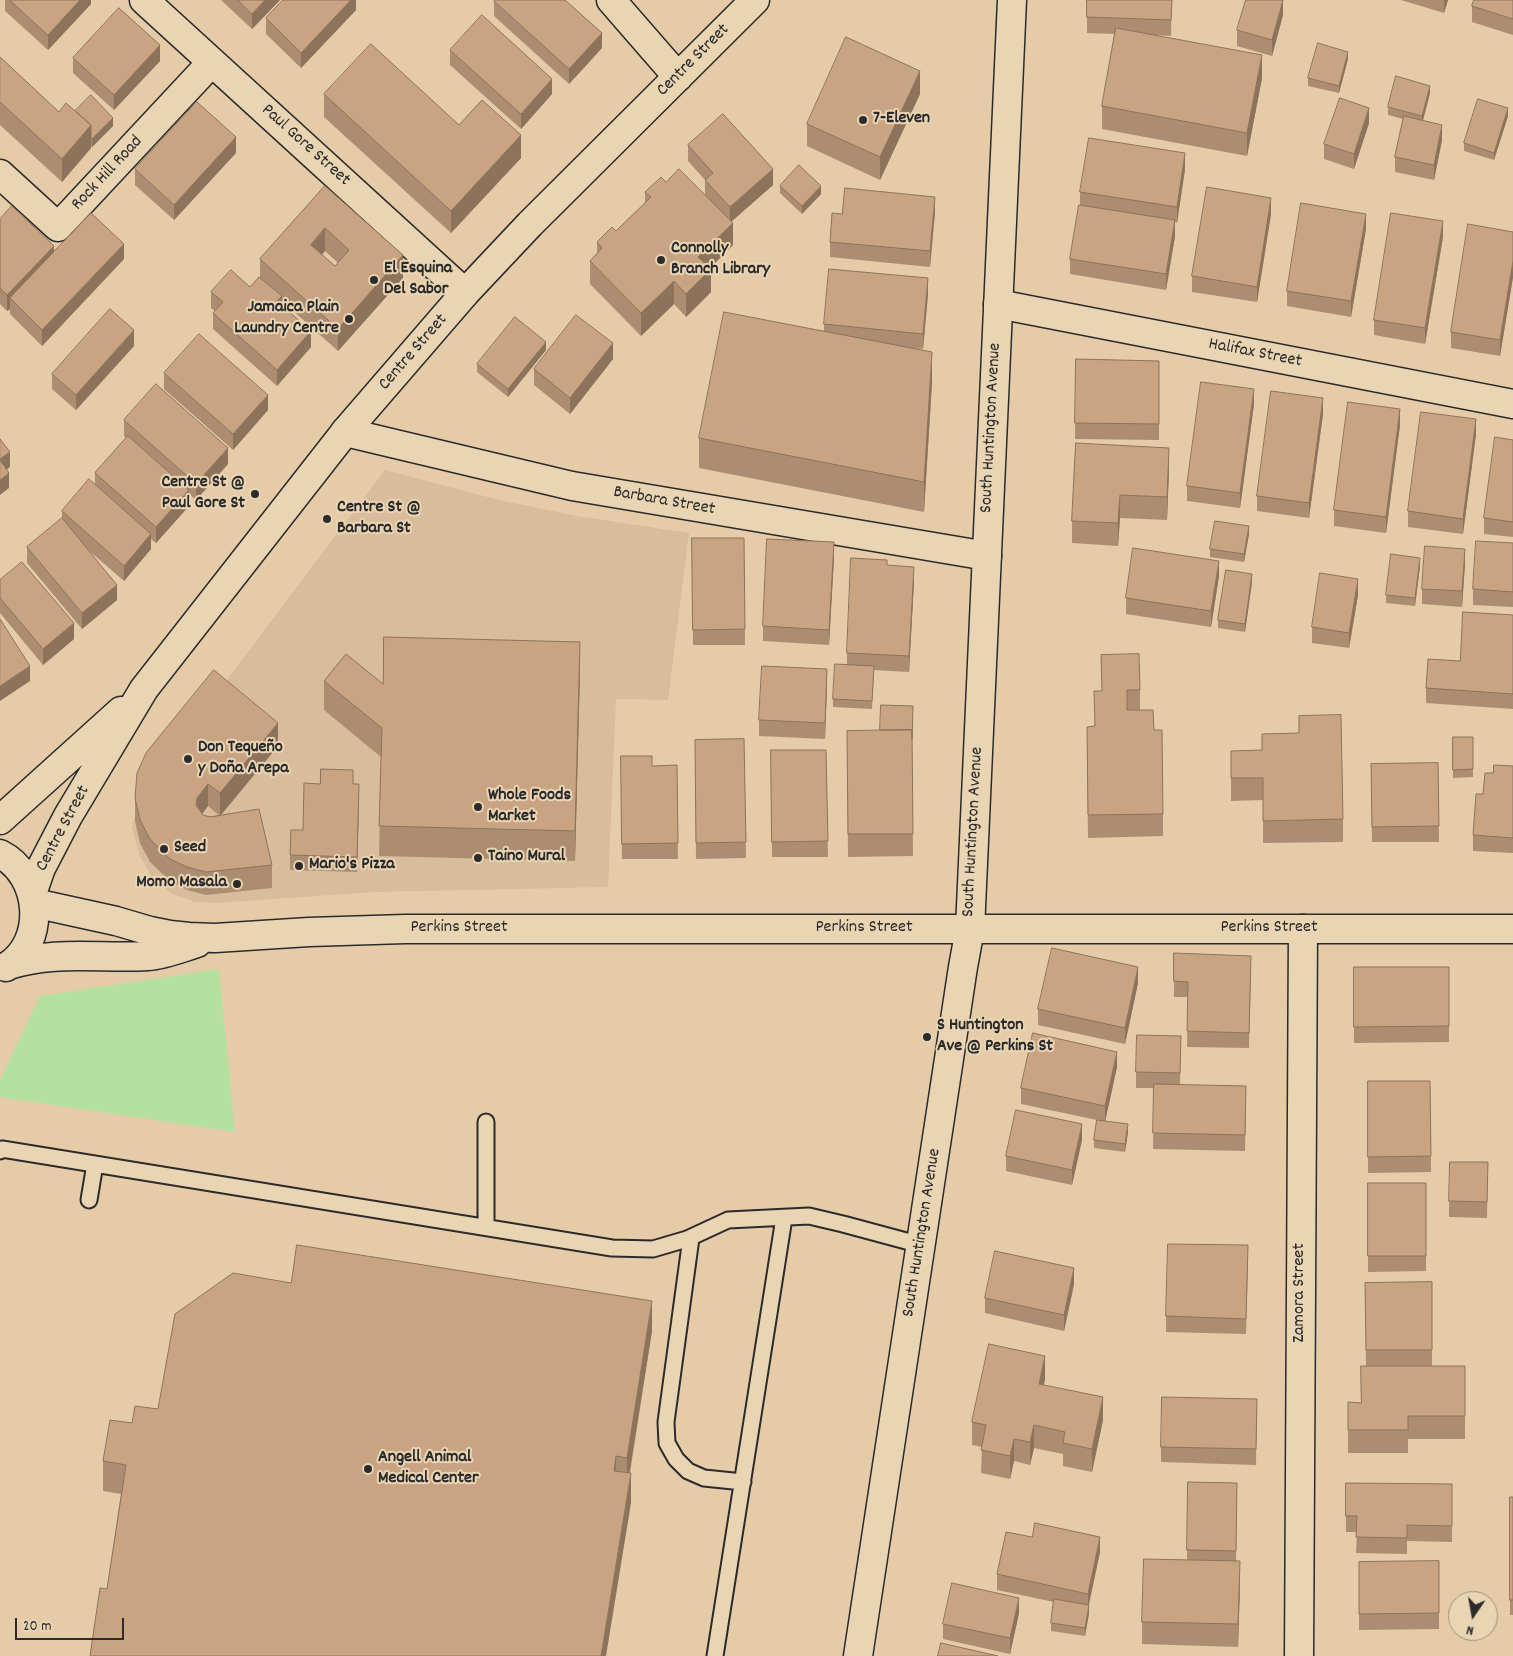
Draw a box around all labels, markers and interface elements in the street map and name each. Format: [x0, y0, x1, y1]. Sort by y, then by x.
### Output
street label: Centre Street [653, 20, 735, 102]
street label: Paul Gore Street [256, 100, 354, 192]
place label: 7-Eleven [873, 109, 930, 131]
marker: 7-Eleven [857, 114, 869, 126]
street label: Rock Hill Road [68, 132, 148, 216]
place label: Connolly Branch Library [671, 239, 770, 282]
marker: Connolly Branch Library [655, 254, 667, 266]
place label: El Esquina Del Sabor [384, 259, 452, 302]
marker: El Esquina Del Sabor [368, 274, 380, 286]
place label: Jamaica Plain Laundry Centre [234, 298, 339, 340]
street label: Centre Street [375, 310, 453, 396]
marker: Jamaica Plain Laundry Centre [343, 313, 355, 325]
street label: Halifax Street [1207, 334, 1303, 374]
street label: South Huntington Avenue [977, 342, 1007, 514]
place label: Centre St @ Paul Gore St [161, 473, 245, 516]
street label: Barbara Street [611, 482, 717, 522]
marker: Centre St @ Paul Gore St [249, 488, 261, 500]
place label: Centre St @ Barbara St [337, 498, 421, 540]
marker: Centre St @ Barbara St [321, 513, 333, 525]
place label: Don Tequeño y Doña Arepa [198, 738, 289, 781]
street label: South Huntington Avenue [959, 746, 989, 918]
marker: Don Tequeño y Doña Arepa [182, 753, 194, 765]
street label: Centre Street [32, 782, 96, 876]
place label: Whole Foods Market [488, 786, 571, 829]
marker: Whole Foods Market [472, 801, 484, 813]
place label: Seed [174, 838, 206, 860]
marker: Seed [158, 843, 170, 855]
place label: Taino Mural [488, 847, 565, 869]
marker: Taino Mural [472, 852, 484, 864]
place label: Mario's Pizza [309, 855, 395, 877]
marker: Mario's Pizza [293, 860, 305, 872]
place label: Momo Masala [136, 873, 227, 895]
marker: Momo Masala [231, 878, 243, 890]
street label: Perkins Street [410, 918, 508, 940]
street label: Perkins Street [815, 918, 913, 940]
street label: Perkins Street [1220, 918, 1318, 940]
place label: S Huntington Ave @ Perkins St [937, 1016, 1053, 1058]
marker: S Huntington Ave @ Perkins St [921, 1031, 933, 1043]
street label: South Huntington Avenue [899, 1147, 947, 1319]
street label: Zamora Street [1290, 1243, 1312, 1343]
place label: Angell Animal Medical Center [378, 1448, 479, 1490]
marker: Angell Animal Medical Center [362, 1463, 374, 1475]
north arrow [1448, 1591, 1498, 1641]
scale bar [18, 1608, 126, 1640]
text: 20 m [23, 1616, 51, 1638]
text: N [1465, 1619, 1476, 1640]

